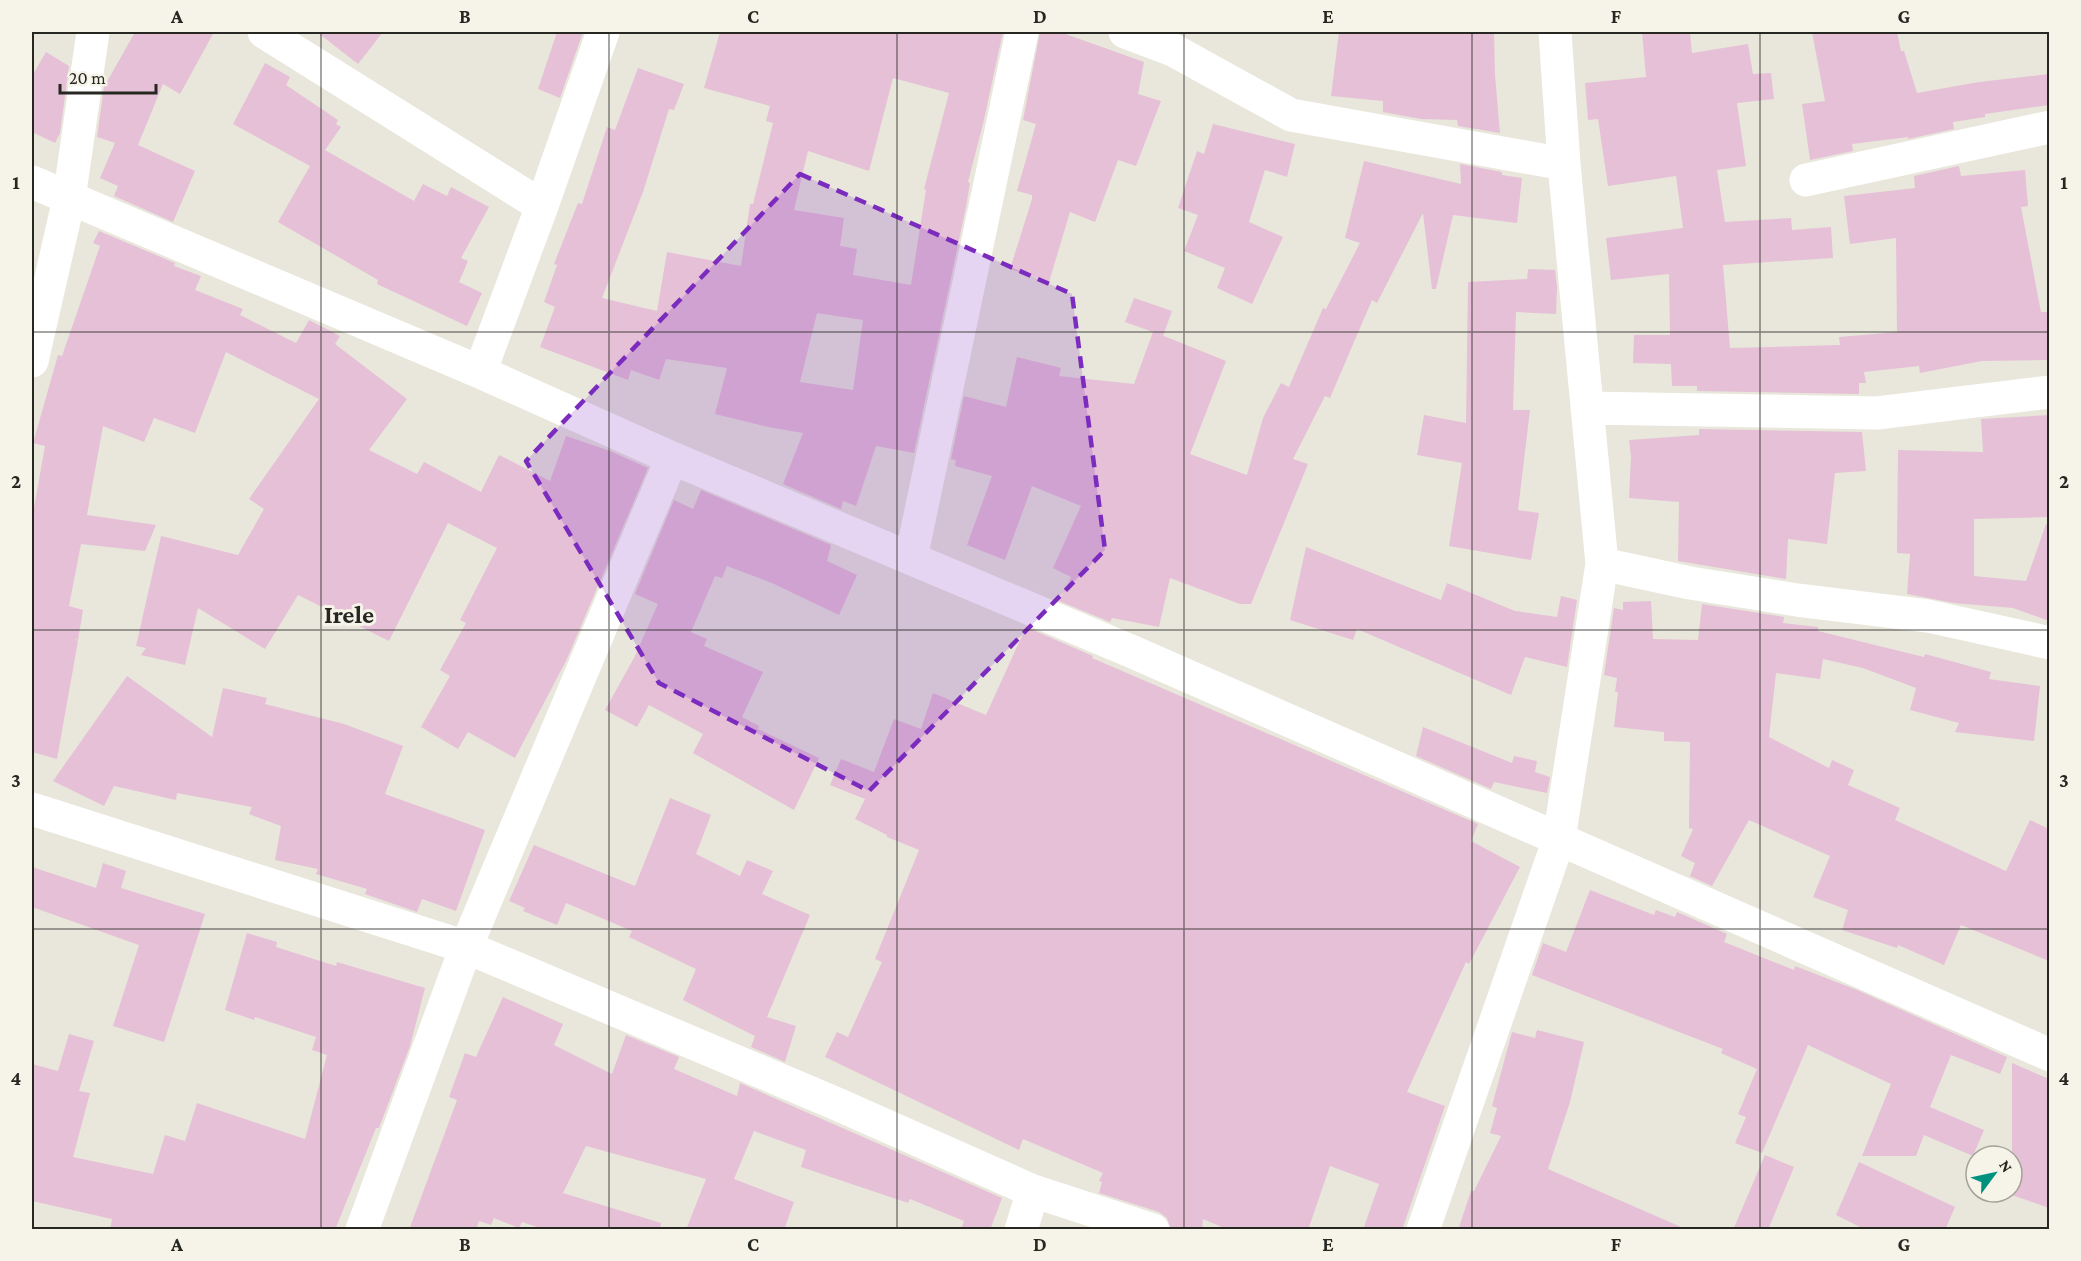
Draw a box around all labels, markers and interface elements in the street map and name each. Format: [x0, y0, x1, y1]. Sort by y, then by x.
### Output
text: A [170, 5, 184, 27]
text: B [459, 5, 471, 27]
text: C [747, 5, 759, 27]
text: D [1033, 5, 1047, 27]
text: E [1322, 5, 1334, 27]
text: F [1611, 5, 1622, 27]
text: G [1898, 5, 1911, 27]
scale bar [60, 57, 156, 95]
text: 20 m [69, 68, 106, 88]
text: 1 [12, 171, 20, 193]
text: 1 [2060, 171, 2068, 193]
text: 2 [11, 470, 21, 492]
text: 2 [2059, 470, 2069, 492]
district label: Irele [324, 600, 374, 629]
text: 3 [11, 769, 21, 791]
text: 3 [2059, 769, 2069, 791]
text: 4 [11, 1067, 22, 1089]
text: 4 [2059, 1067, 2070, 1089]
north arrow [1964, 1144, 2024, 1204]
text: N [1996, 1157, 2016, 1175]
text: A [170, 1233, 184, 1255]
text: B [459, 1233, 471, 1255]
text: C [747, 1233, 759, 1255]
text: D [1033, 1233, 1047, 1255]
text: E [1322, 1233, 1334, 1255]
text: F [1611, 1233, 1622, 1255]
text: G [1898, 1233, 1911, 1255]

